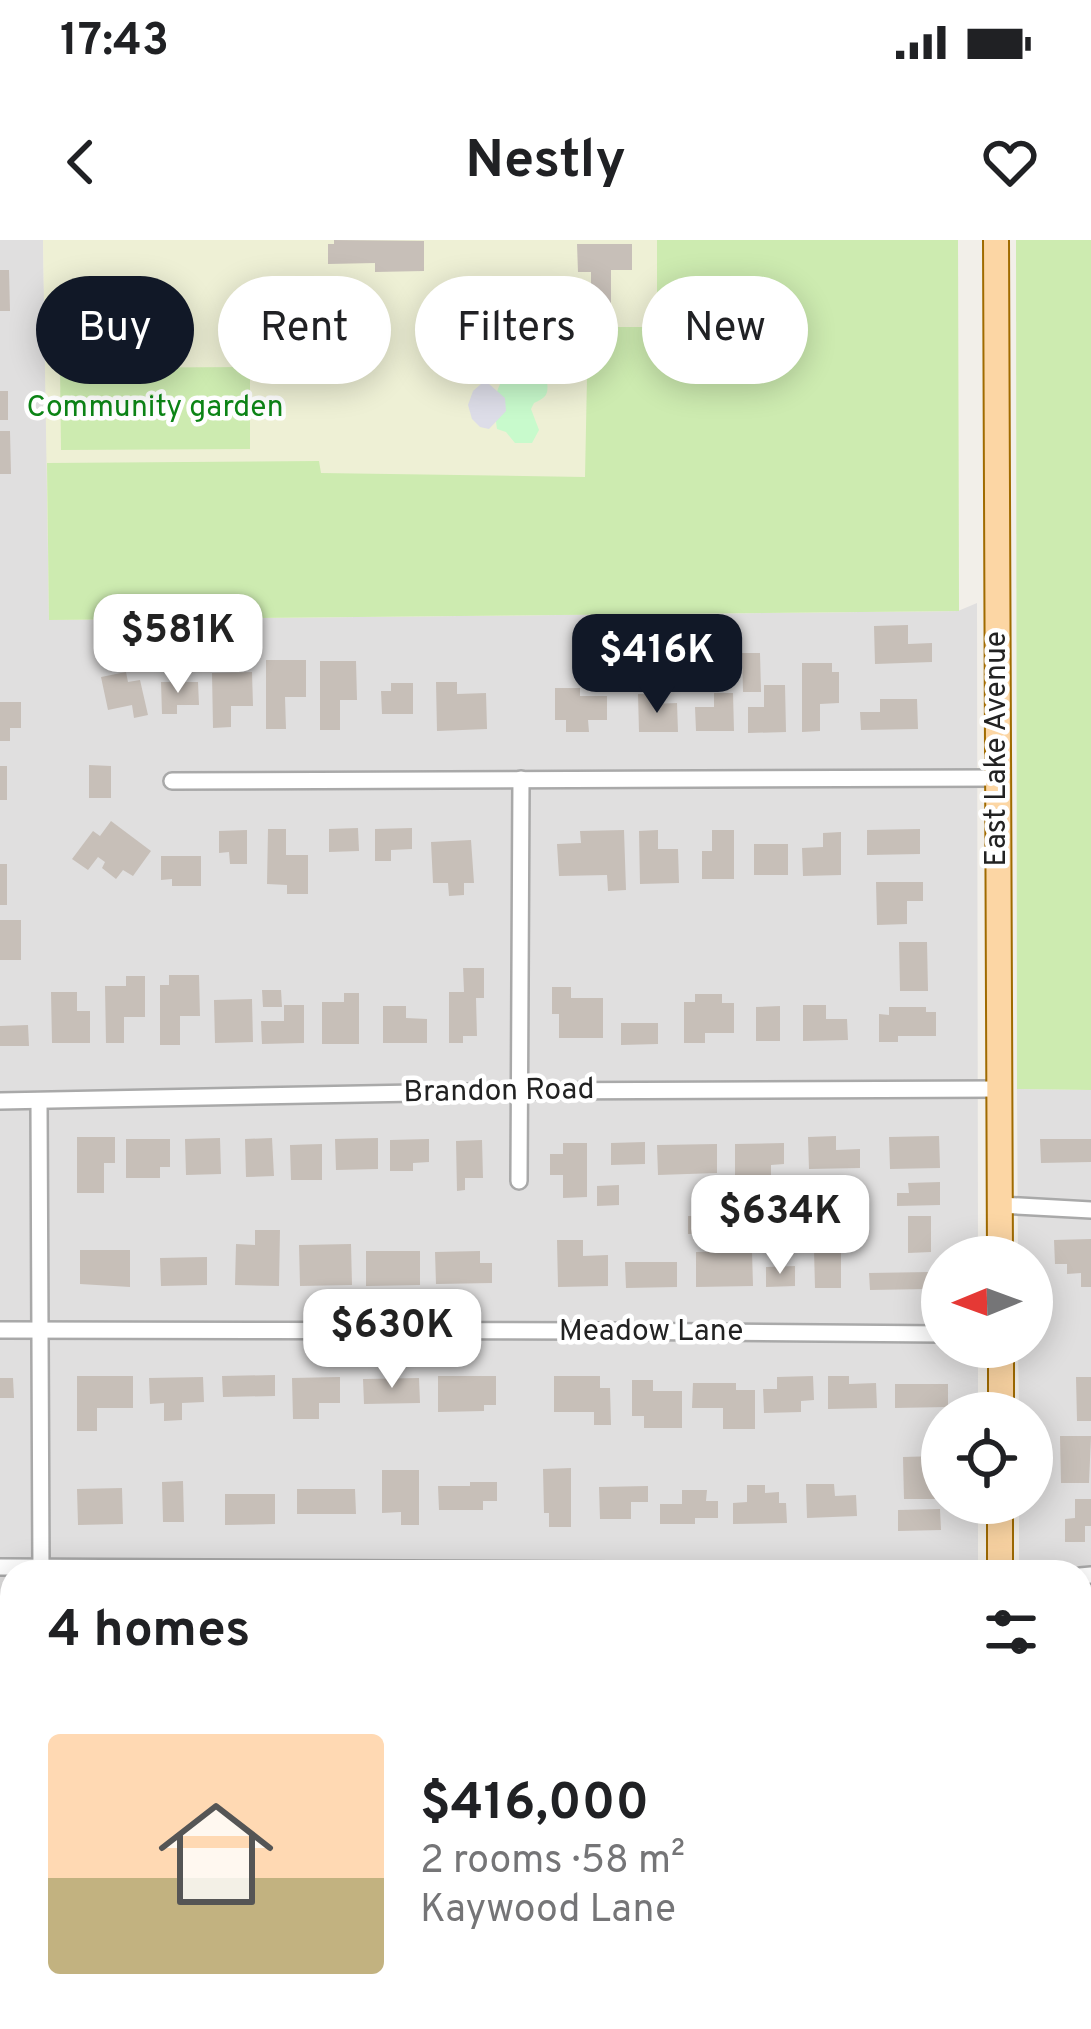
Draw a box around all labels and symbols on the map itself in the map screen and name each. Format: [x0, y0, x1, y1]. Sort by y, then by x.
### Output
park label: Community garden [26, 390, 284, 427]
pin: $581K [94, 594, 262, 696]
pin: $416K [573, 614, 741, 716]
street label: East Lake Avenue [979, 631, 1016, 867]
street label: Brandon Road [403, 1072, 595, 1112]
pin: $634K [696, 1175, 864, 1277]
north arrow [921, 1236, 1053, 1368]
pin: $630K [308, 1289, 476, 1391]
street label: Meadow Lane [559, 1314, 743, 1351]

